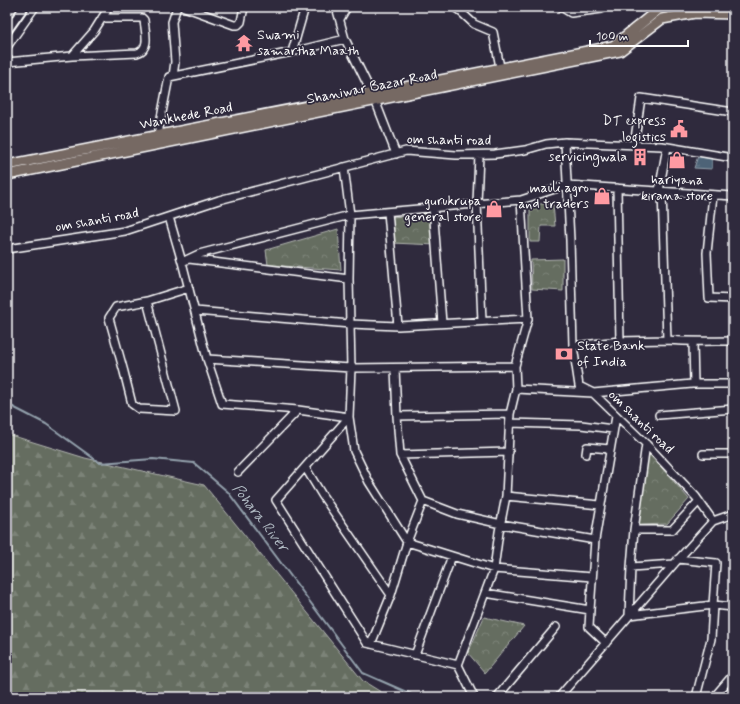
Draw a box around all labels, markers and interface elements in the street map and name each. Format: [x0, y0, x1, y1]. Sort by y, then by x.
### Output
scale bar [590, 22, 688, 48]
place label: Swami samartha Maath [257, 26, 359, 60]
text: 100 m [596, 29, 628, 45]
temple icon: Swami samartha Maath [234, 33, 254, 53]
street label: Shaniwar Bazar Road [305, 66, 439, 108]
street label: Wankhede Road [138, 98, 234, 134]
place label: DT express logistics [603, 112, 666, 148]
public building icon: DT express logistics [669, 119, 689, 139]
street label: om shanti road [407, 130, 491, 150]
building icon: servicingwala [630, 147, 650, 167]
place label: servicingwala [548, 148, 627, 167]
shop icon: hariyana kirana store [667, 150, 687, 170]
place label: hariyana kirana store [641, 171, 713, 205]
place label: mauli agro and traders [518, 179, 589, 213]
shop icon: mauli agro and traders [592, 186, 612, 206]
place label: gurukrupa general store [405, 192, 481, 226]
shop icon: gurukrupa general store [484, 199, 504, 219]
street label: om shanti road [54, 204, 140, 236]
place label: State Bank of India [577, 337, 645, 371]
bank icon: State Bank of India [554, 344, 574, 364]
street label: om shanti road [604, 386, 678, 458]
water label: Pohara River [227, 480, 294, 558]

